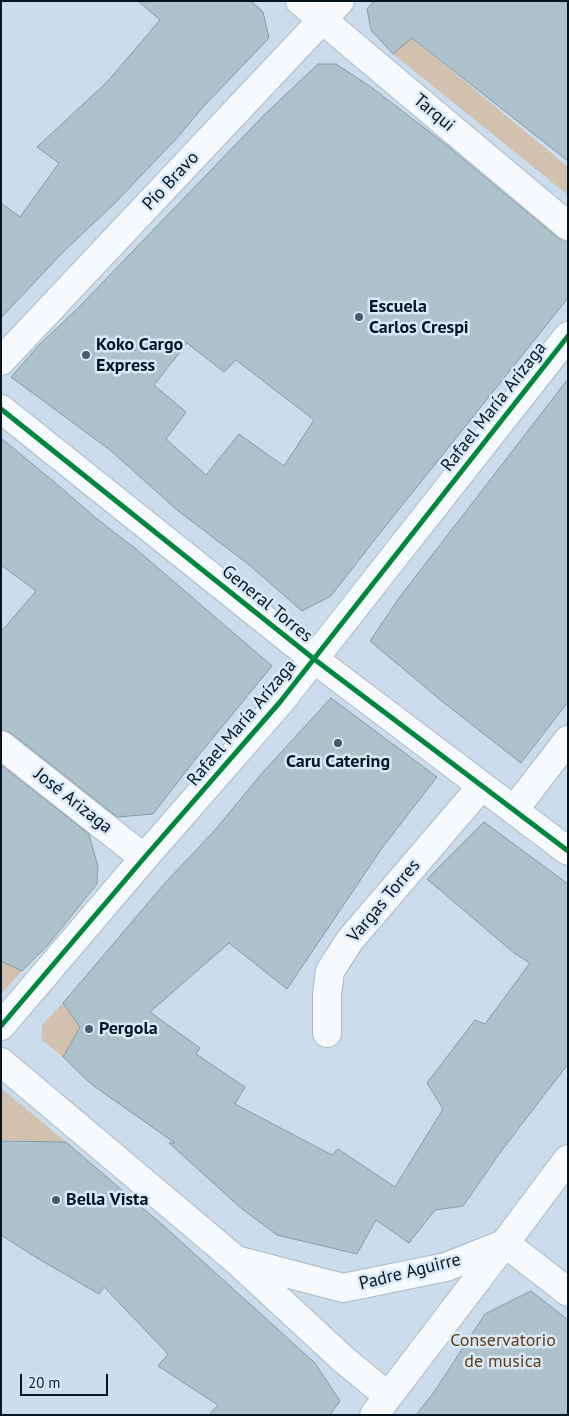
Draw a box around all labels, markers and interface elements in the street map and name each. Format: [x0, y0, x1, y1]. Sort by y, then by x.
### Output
street label: Tarqui [409, 90, 459, 136]
street label: Pío Bravo [138, 147, 204, 215]
place label: Escuela Carlos Crespi [369, 296, 469, 338]
marker: Escuela Carlos Crespi [353, 311, 365, 323]
place label: Koko Cargo Express [96, 334, 183, 376]
street label: Rafael María Arízaga [437, 338, 551, 476]
marker: Koko Cargo Express [80, 349, 92, 361]
street label: General Torres [217, 561, 317, 647]
street label: Rafael María Arízaga [183, 655, 301, 791]
marker: Caru Catering [332, 737, 344, 749]
place label: Caru Catering [286, 751, 390, 773]
street label: José Arizaga [30, 764, 116, 838]
street label: Vargas Torres [343, 855, 425, 947]
place label: Pergola [99, 1018, 158, 1040]
marker: Pergola [83, 1023, 95, 1035]
place label: Bella Vista [66, 1189, 148, 1211]
marker: Bella Vista [50, 1194, 62, 1206]
street label: Padre Aguirre [357, 1249, 463, 1295]
park label: Conservatorio de musica [450, 1330, 556, 1372]
scale bar [22, 1364, 110, 1396]
text: 20 m [28, 1373, 61, 1392]

